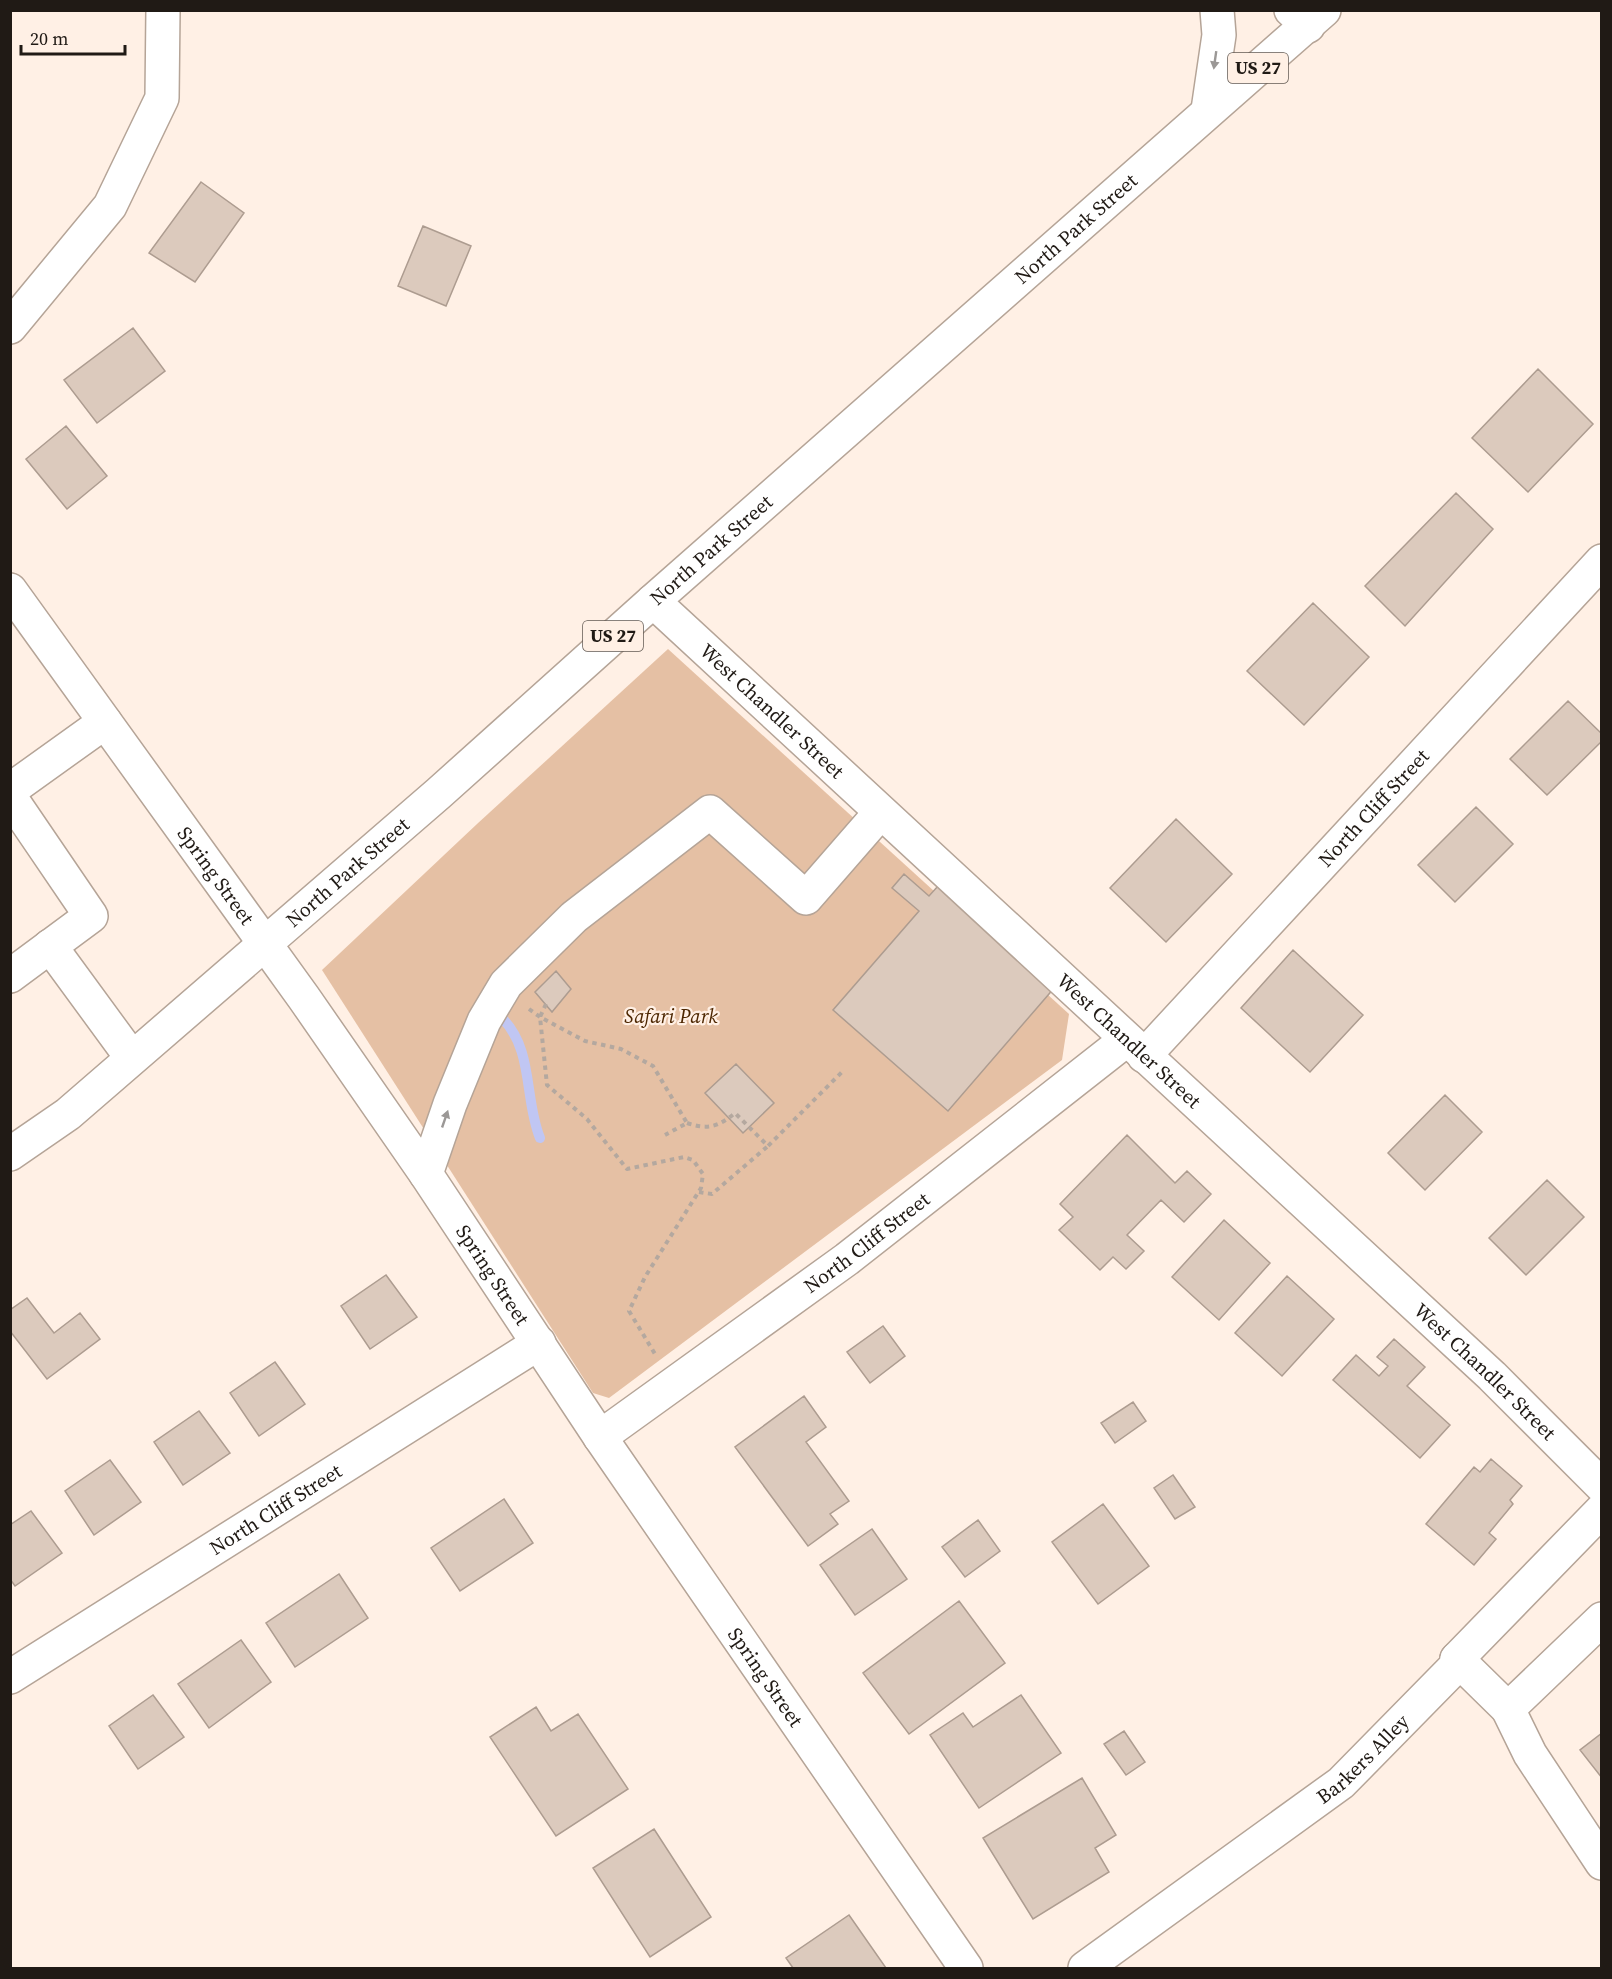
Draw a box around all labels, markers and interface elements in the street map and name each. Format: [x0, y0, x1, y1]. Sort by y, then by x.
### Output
scale bar [21, 18, 124, 56]
text: 20 m [30, 26, 68, 51]
one-way arrow [1211, 51, 1220, 70]
road number: US 27 [1228, 53, 1288, 83]
street label: North Park Street [1008, 167, 1144, 290]
street label: North Park Street [644, 488, 779, 612]
road number: US 27 [583, 621, 643, 651]
street label: West Chandler Street [694, 637, 851, 785]
street label: North Cliff Street [1312, 742, 1436, 873]
street label: North Park Street [280, 811, 416, 933]
street label: Spring Street [171, 821, 261, 931]
street label: West Chandler Street [1051, 967, 1208, 1115]
park label: Safari Park [624, 1002, 718, 1030]
one-way arrow [440, 1110, 450, 1128]
street label: North Cliff Street [798, 1185, 936, 1300]
street label: Spring Street [449, 1219, 536, 1331]
street label: West Chandler Street [1408, 1297, 1563, 1447]
street label: North Cliff Street [204, 1457, 348, 1562]
street label: Spring Street [721, 1622, 810, 1733]
street label: Barkers Alley [1311, 1707, 1416, 1810]

